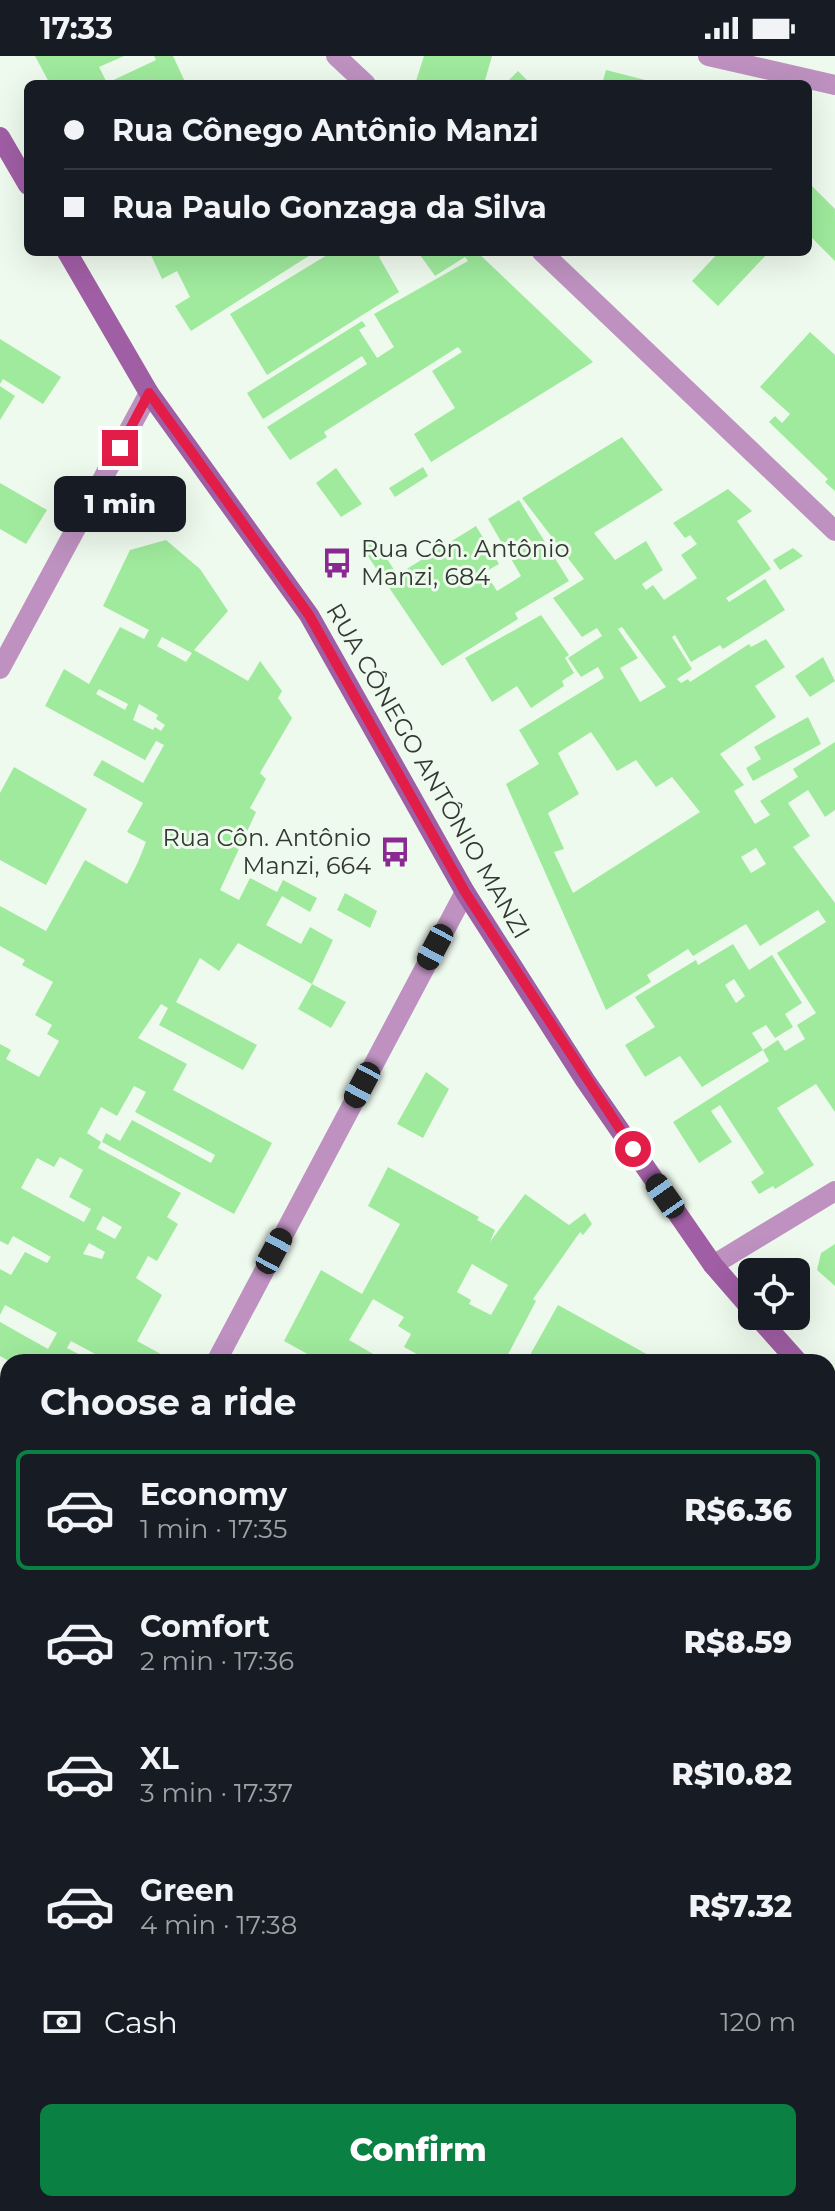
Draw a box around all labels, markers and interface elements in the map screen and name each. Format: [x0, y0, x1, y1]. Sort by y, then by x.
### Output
text: 17:33 [40, 10, 113, 47]
text: Rua Cônego Antônio Manzi [112, 112, 538, 149]
text: Rua Paulo Gonzaga da Silva [112, 189, 547, 226]
route end [102, 430, 138, 466]
callout: 1 min [54, 476, 186, 532]
text: 1 min [84, 488, 156, 520]
place label: Rua Côn. Antônio Manzi, 684 [361, 534, 570, 591]
bus stop icon: Rua Côn. Antônio Manzi, 684 [320, 546, 354, 580]
street label: RUA CÔNEGO ANTÔNIO MANZI [320, 598, 537, 944]
place label: Rua Côn. Antônio Manzi, 664 [162, 823, 371, 880]
bus stop icon: Rua Côn. Antônio Manzi, 664 [378, 835, 412, 869]
car [413, 920, 457, 974]
car [340, 1058, 384, 1112]
route start [615, 1131, 651, 1167]
car [641, 1169, 689, 1223]
car [252, 1224, 296, 1278]
map controls [738, 1258, 810, 1330]
button: locate [738, 1258, 810, 1330]
text: Choose a ride [40, 1380, 297, 1424]
icon: car [44, 1474, 116, 1546]
text: Economy [140, 1476, 287, 1513]
text: R$6.36 [684, 1492, 792, 1529]
text: 1 min · 17:35 [140, 1513, 287, 1545]
icon: car [44, 1606, 116, 1678]
text: Comfort [140, 1608, 270, 1645]
text: R$8.59 [684, 1624, 792, 1661]
text: 2 min · 17:36 [140, 1645, 294, 1677]
icon: car [44, 1738, 116, 1810]
text: XL [140, 1740, 179, 1777]
text: R$10.82 [672, 1756, 792, 1793]
text: 3 min · 17:37 [140, 1777, 293, 1809]
icon: car [44, 1870, 116, 1942]
text: Green [140, 1872, 234, 1909]
text: R$7.32 [688, 1888, 792, 1925]
text: 4 min · 17:38 [140, 1909, 297, 1941]
icon: cash [40, 2000, 84, 2044]
text: Cash [104, 2004, 178, 2041]
text: 120 m [720, 2006, 796, 2038]
button: Confirm [40, 2104, 796, 2196]

